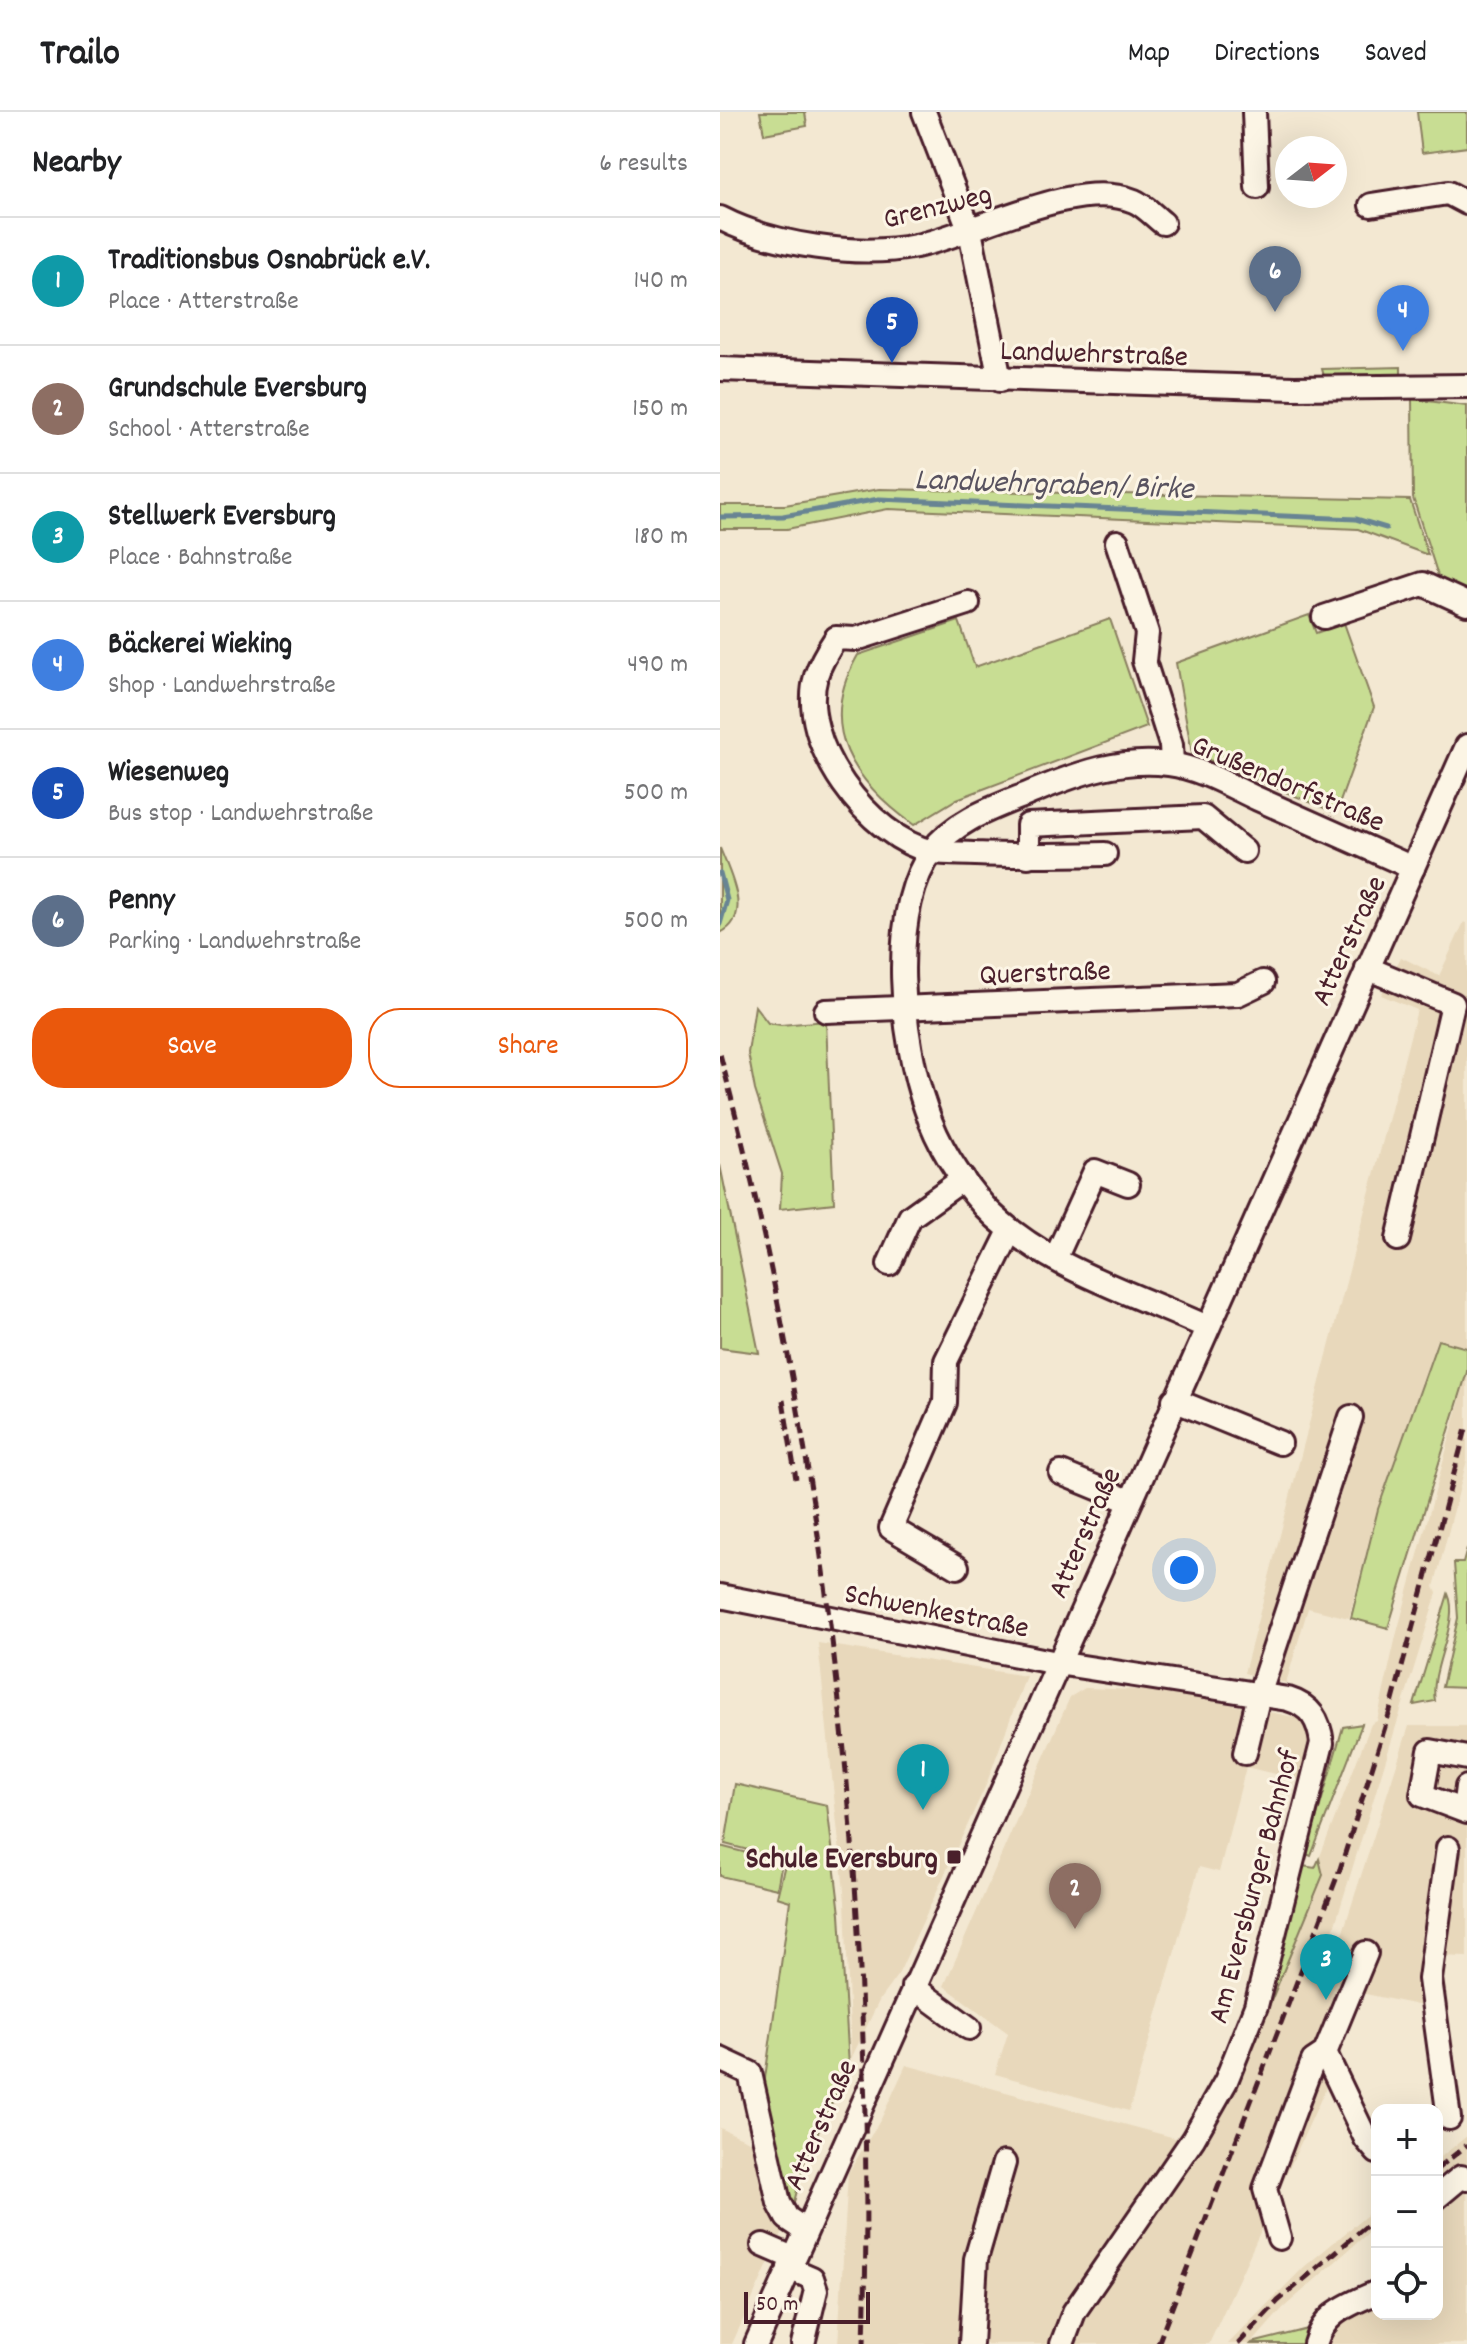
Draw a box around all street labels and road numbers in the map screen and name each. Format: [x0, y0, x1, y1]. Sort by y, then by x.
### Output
street label: Grenzweg [879, 175, 997, 244]
street label: Landwehrstraße [999, 332, 1189, 381]
street label: Grußendorfstraße [1184, 726, 1390, 846]
street label: Atterstraße [1302, 870, 1400, 1014]
street label: Querstraße [979, 952, 1111, 999]
street label: Atterstraße [1039, 1462, 1135, 1606]
street label: Schwenkestraße [840, 1574, 1032, 1652]
street label: Am Eversburger Bahnhof [1199, 1744, 1314, 2029]
street label: Atterstraße [775, 2054, 871, 2198]

